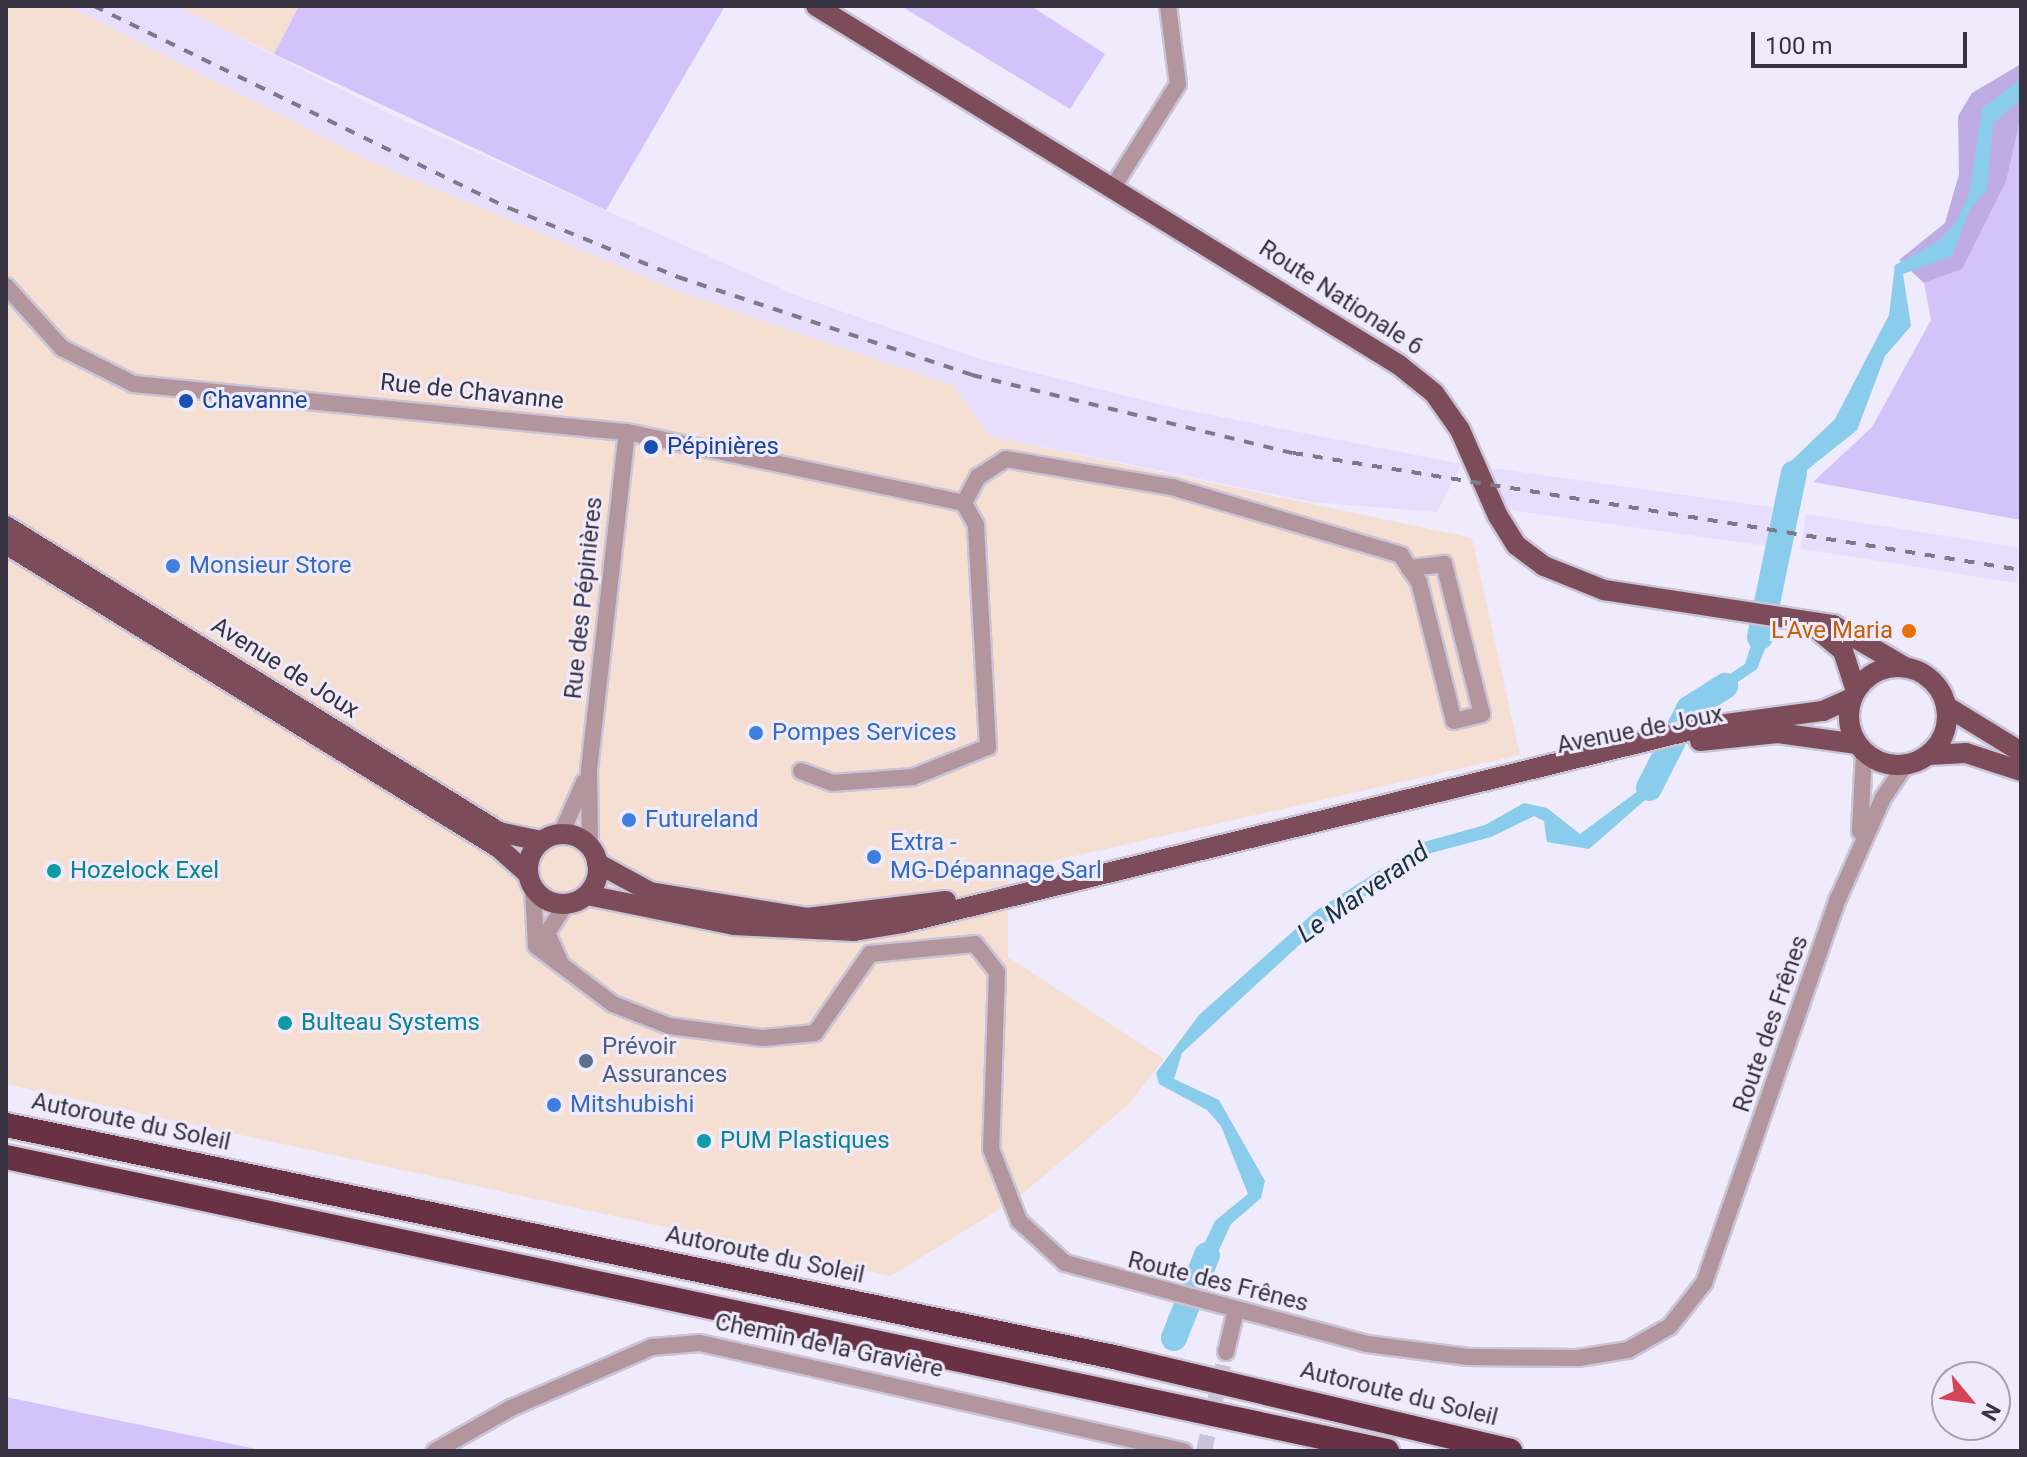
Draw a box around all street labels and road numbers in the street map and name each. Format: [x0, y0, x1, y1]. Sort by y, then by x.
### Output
street label: Route Nationale 6 [1253, 234, 1429, 362]
street label: Rue de Chavanne [379, 368, 565, 416]
street label: Rue des Pépinières [559, 495, 609, 701]
street label: Avenue de Joux [206, 611, 364, 725]
street label: Avenue de Joux [1554, 700, 1726, 760]
street label: Route des Frênes [1727, 932, 1815, 1116]
street label: Autoroute du Soleil [29, 1087, 233, 1157]
street label: Autoroute du Soleil [663, 1220, 867, 1290]
street label: Route des Frênes [1125, 1246, 1311, 1318]
street label: Chemin de la Gravière [712, 1308, 946, 1384]
street label: Autoroute du Soleil [1297, 1356, 1501, 1432]

